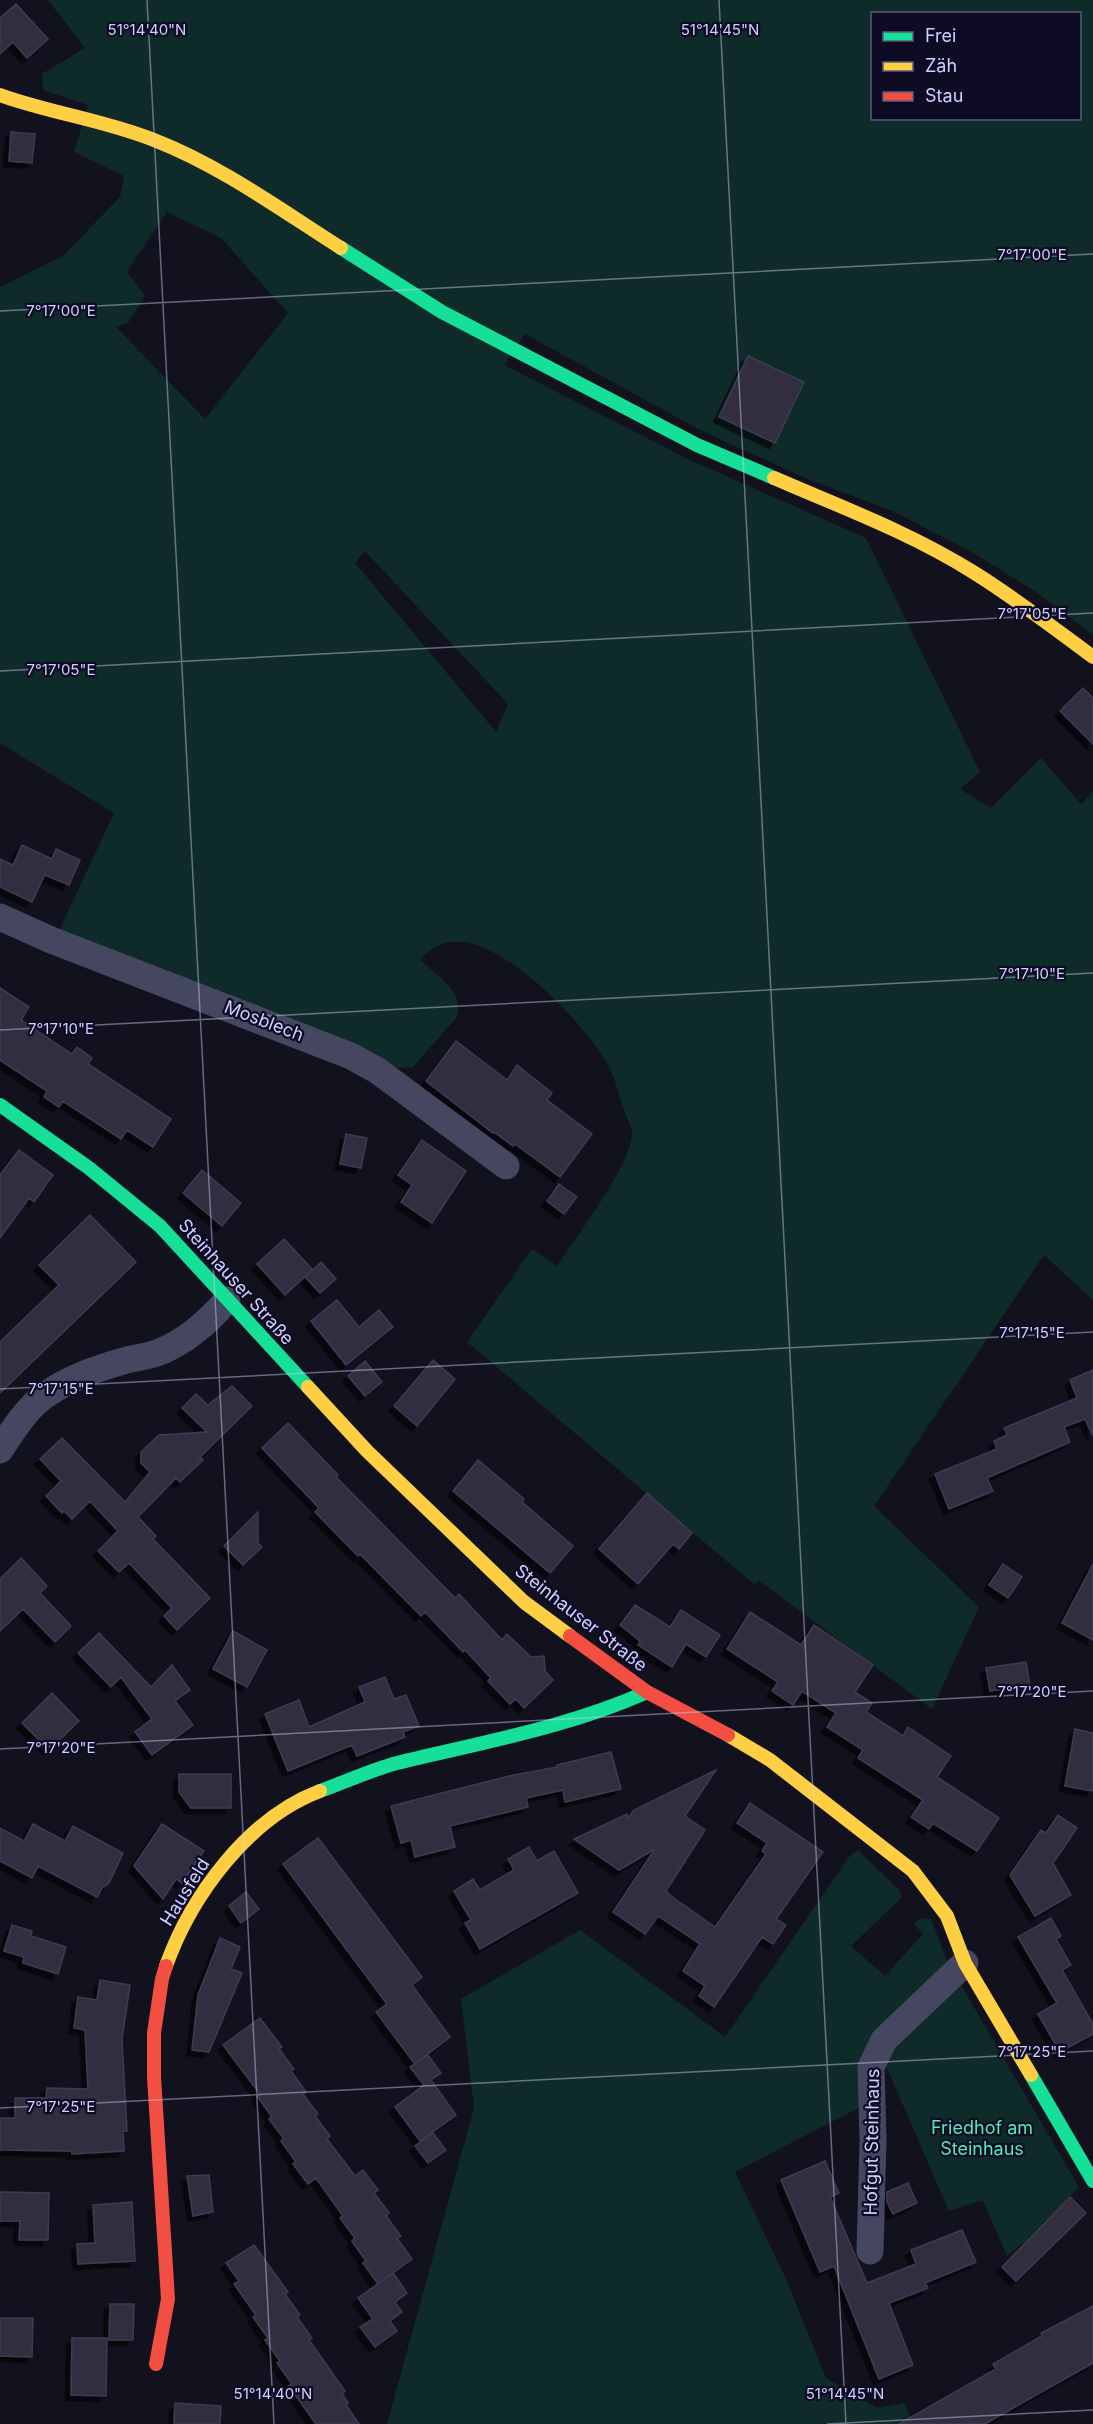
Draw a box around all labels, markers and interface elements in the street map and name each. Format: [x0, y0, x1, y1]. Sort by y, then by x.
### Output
legend [871, 12, 1081, 120]
text: 51°14'40"N [108, 20, 186, 39]
text: 51°14'45"N [681, 20, 759, 39]
text: Frei [925, 25, 956, 46]
text: Zäh [925, 55, 957, 76]
text: Stau [925, 85, 963, 106]
text: 7°17'00"E [997, 245, 1067, 264]
text: 7°17'00"E [26, 301, 96, 320]
text: 7°17'05"E [998, 604, 1067, 623]
text: 7°17'05"E [27, 660, 96, 679]
text: 7°17'10"E [999, 964, 1065, 983]
street label: Mosblech [222, 996, 307, 1045]
text: 7°17'10"E [28, 1019, 94, 1038]
street label: Steinhauser Straße [174, 1214, 298, 1349]
text: 7°17'15"E [999, 1323, 1065, 1342]
text: 7°17'15"E [28, 1379, 94, 1398]
street label: Steinhauser Straße [511, 1559, 652, 1676]
text: 7°17'20"E [997, 1682, 1067, 1701]
text: 7°17'20"E [26, 1738, 96, 1757]
street label: Hausfeld [156, 1854, 214, 1929]
text: 7°17'25"E [998, 2042, 1066, 2061]
street label: Hofgut Steinhaus [860, 2069, 883, 2215]
text: 7°17'25"E [27, 2097, 95, 2116]
park label: Friedhof am Steinhaus [931, 2117, 1033, 2159]
text: 51°14'40"N [234, 2384, 312, 2403]
text: 51°14'45"N [806, 2384, 884, 2403]

